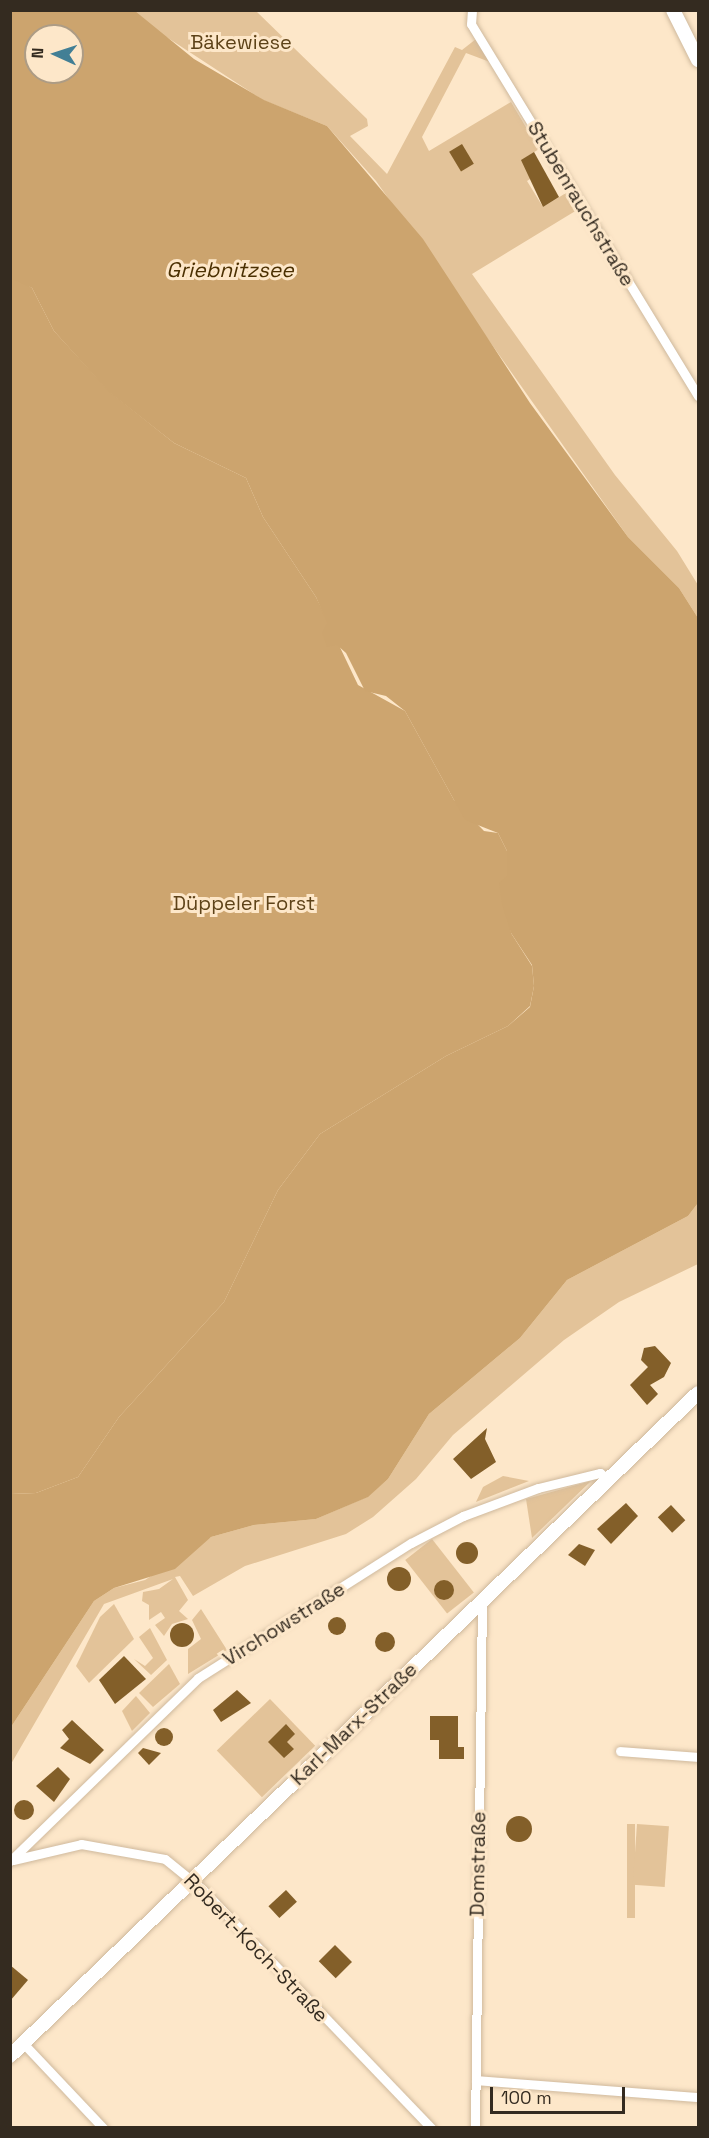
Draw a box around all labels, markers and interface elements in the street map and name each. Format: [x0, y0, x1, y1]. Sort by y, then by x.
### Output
north arrow [24, 24, 84, 84]
park label: Bäkewiese [190, 30, 292, 54]
text: N [27, 47, 48, 59]
street label: Stubenrauchstraße [522, 117, 640, 291]
water label: Griebnitzsee [166, 257, 294, 283]
park label: Düppeler Forst [173, 891, 315, 915]
street label: Virchowstraße [219, 1577, 349, 1671]
street label: Karl-Marx-Straße [286, 1658, 422, 1790]
street label: Domstraße [465, 1811, 491, 1917]
street label: Robert-Koch-Straße [179, 1869, 333, 2027]
scale bar [493, 2075, 628, 2113]
text: 100 m [501, 2086, 552, 2109]

